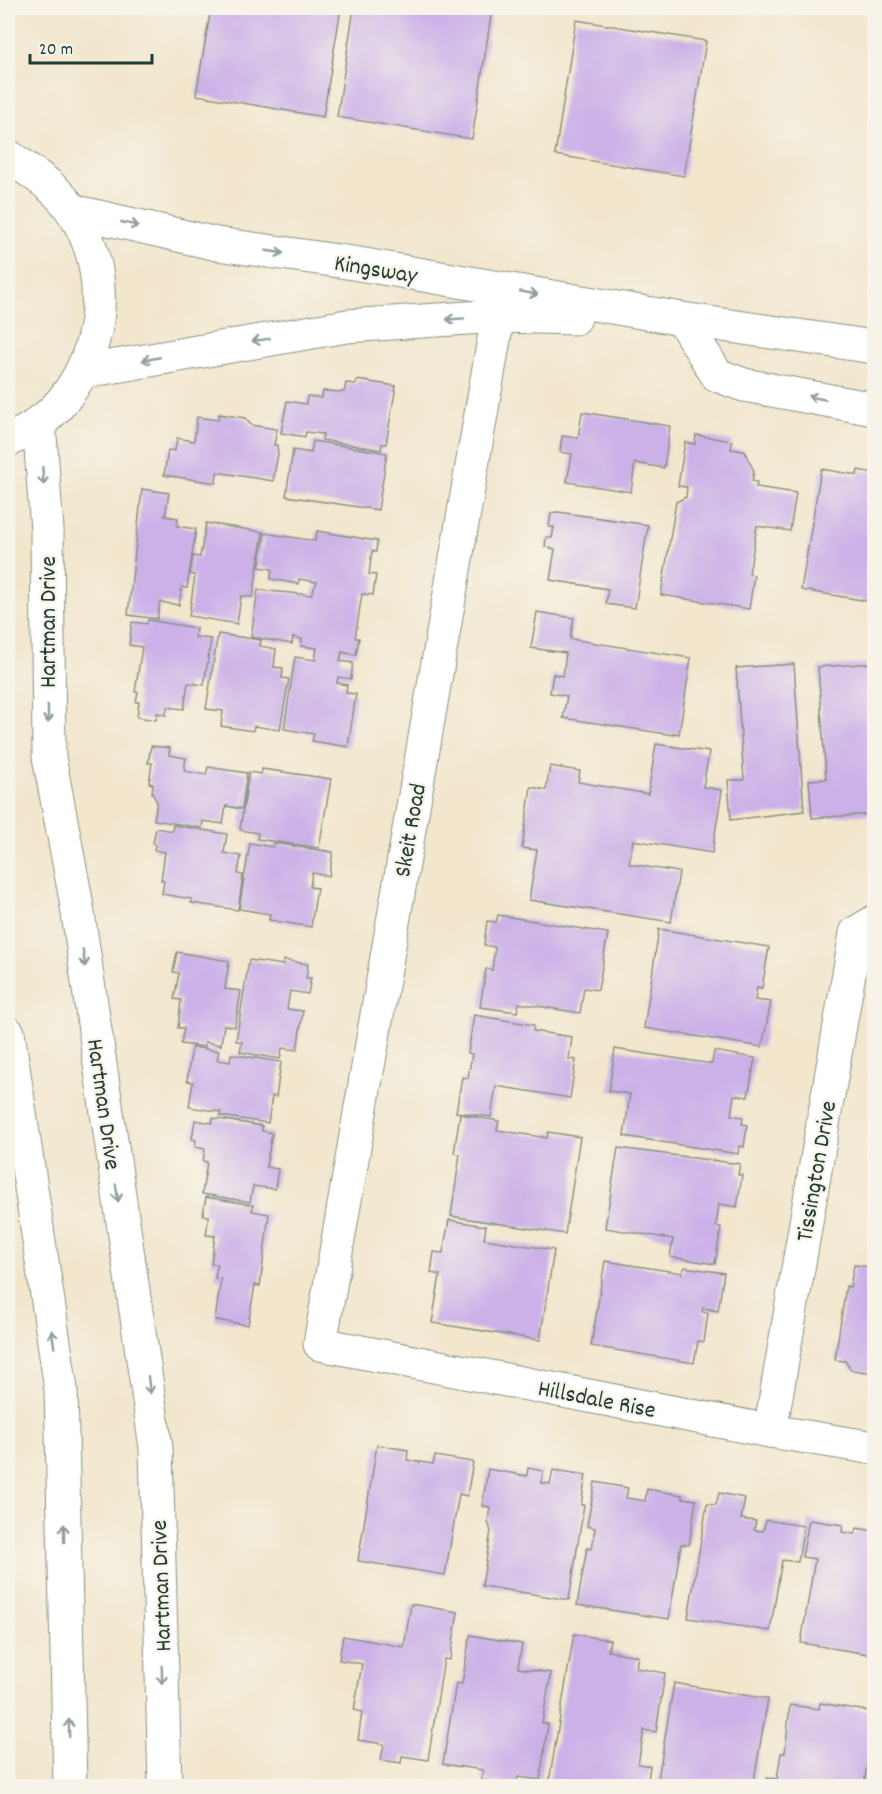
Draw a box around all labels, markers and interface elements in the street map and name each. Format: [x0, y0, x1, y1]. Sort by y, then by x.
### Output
scale bar [30, 27, 152, 65]
text: 20 m [39, 38, 73, 63]
one-way arrow [119, 219, 139, 230]
one-way arrow [264, 247, 284, 258]
street label: Kingsway [332, 248, 421, 294]
one-way arrow [519, 288, 539, 299]
one-way arrow [446, 314, 466, 325]
one-way arrow [252, 334, 272, 345]
one-way arrow [141, 354, 161, 365]
one-way arrow [808, 392, 827, 403]
one-way arrow [38, 465, 49, 485]
street label: Hartman Drive [33, 556, 67, 688]
one-way arrow [42, 704, 54, 724]
street label: Skeit Road [387, 781, 437, 880]
one-way arrow [78, 948, 89, 968]
street label: Hartman Drive [76, 1037, 128, 1172]
street label: Tissington Drive [789, 1098, 847, 1245]
one-way arrow [112, 1182, 123, 1202]
one-way arrow [48, 1329, 59, 1349]
street label: Hillsdale Rise [535, 1373, 658, 1429]
one-way arrow [143, 1375, 154, 1395]
street label: Hartman Drive [144, 1519, 182, 1652]
one-way arrow [59, 1524, 70, 1544]
one-way arrow [156, 1664, 168, 1684]
one-way arrow [63, 1719, 75, 1739]

